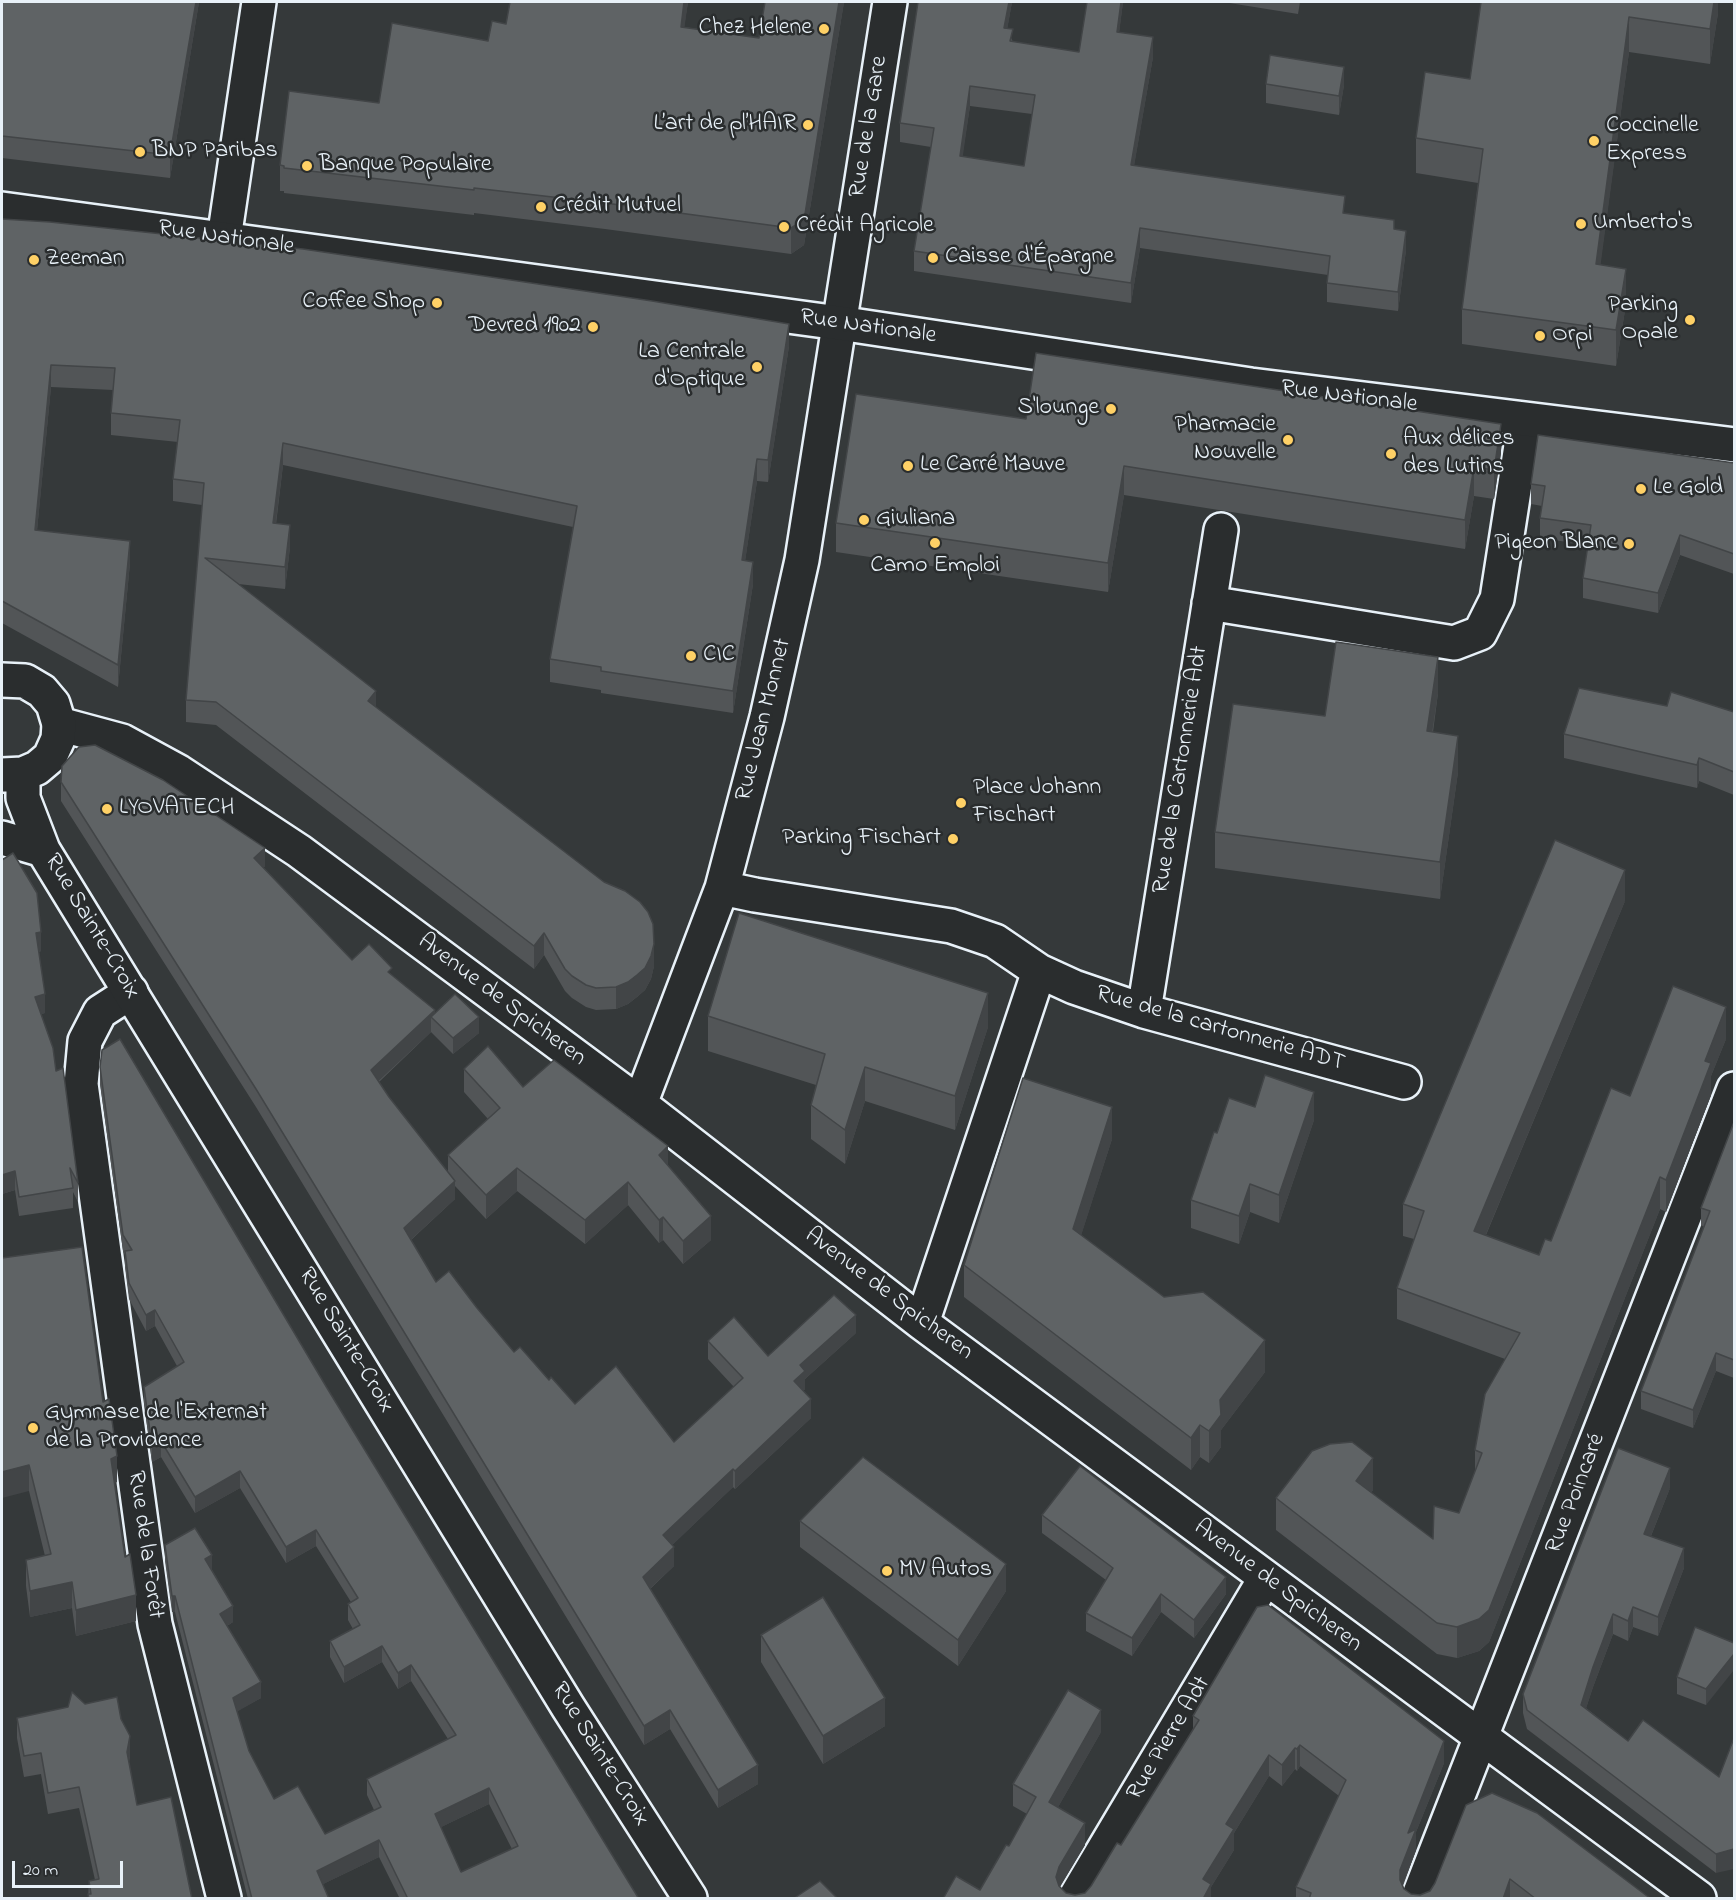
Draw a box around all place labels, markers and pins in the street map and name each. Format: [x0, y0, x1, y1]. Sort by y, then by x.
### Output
place label: Chez Helene [699, 15, 812, 43]
marker: Chez Helene [817, 22, 831, 36]
place label: L’art de pl’HAIR [653, 111, 796, 139]
place label: Coccinelle Express [1606, 113, 1699, 169]
marker: L’art de pl’HAIR [801, 118, 815, 132]
marker: Coccinelle Express [1587, 134, 1601, 148]
place label: BNP Paribas [152, 138, 278, 166]
marker: BNP Paribas [133, 145, 147, 159]
place label: Banque Populaire [319, 152, 491, 180]
marker: Banque Populaire [300, 159, 314, 173]
place label: Crédit Mutuel [553, 193, 681, 221]
marker: Crédit Mutuel [534, 200, 548, 214]
place label: Umberto's [1593, 210, 1693, 238]
place label: Crédit Agricole [796, 213, 934, 241]
marker: Umberto's [1574, 217, 1588, 231]
marker: Crédit Agricole [777, 220, 791, 234]
place label: Caisse d'Épargne [945, 244, 1114, 272]
place label: Zeeman [46, 246, 125, 274]
marker: Caisse d'Épargne [926, 251, 940, 265]
marker: Zeeman [27, 253, 41, 267]
place label: Coffee Shop [302, 289, 425, 317]
place label: Parking Opale [1608, 292, 1678, 348]
marker: Coffee Shop [430, 296, 444, 310]
place label: Devred 1902 [469, 313, 581, 341]
marker: Parking Opale [1683, 313, 1697, 327]
marker: Devred 1902 [586, 320, 600, 334]
place label: Orpi [1552, 322, 1593, 350]
marker: Orpi [1533, 329, 1547, 343]
place label: La Centrale d'Optique [638, 339, 745, 395]
marker: La Centrale d'Optique [750, 360, 764, 374]
place label: S'lounge [1018, 395, 1099, 423]
marker: S'lounge [1104, 402, 1118, 416]
place label: Pharmacie Nouvelle [1174, 412, 1276, 468]
place label: Aux délices des Lutins [1403, 426, 1514, 482]
marker: Pharmacie Nouvelle [1281, 433, 1295, 447]
marker: Aux délices des Lutins [1384, 447, 1398, 461]
place label: Le Carré Mauve [920, 452, 1065, 480]
marker: Le Carré Mauve [901, 459, 915, 473]
place label: Le Gold [1653, 475, 1723, 503]
marker: Le Gold [1634, 482, 1648, 496]
place label: Giuliana [876, 506, 955, 534]
marker: Giuliana [857, 513, 871, 527]
place label: Pigeon Blanc [1494, 530, 1617, 558]
marker: Camo Emploi [928, 536, 942, 550]
marker: Pigeon Blanc [1622, 537, 1636, 551]
place label: Camo Emploi [870, 553, 1000, 581]
place label: CIC [703, 642, 735, 670]
marker: CIC [684, 649, 698, 663]
place label: Place Johann Fischart [973, 775, 1101, 831]
place label: LYOVATECH [119, 795, 234, 823]
marker: Place Johann Fischart [954, 796, 968, 810]
marker: LYOVATECH [100, 802, 114, 816]
place label: Parking Fischart [782, 825, 941, 853]
marker: Parking Fischart [946, 832, 960, 846]
place label: Gymnase de l'Externat de la Providence [45, 1400, 267, 1456]
marker: Gymnase de l'Externat de la Providence [26, 1421, 40, 1435]
place label: MV Autos [899, 1557, 992, 1585]
marker: MV Autos [880, 1564, 894, 1578]

